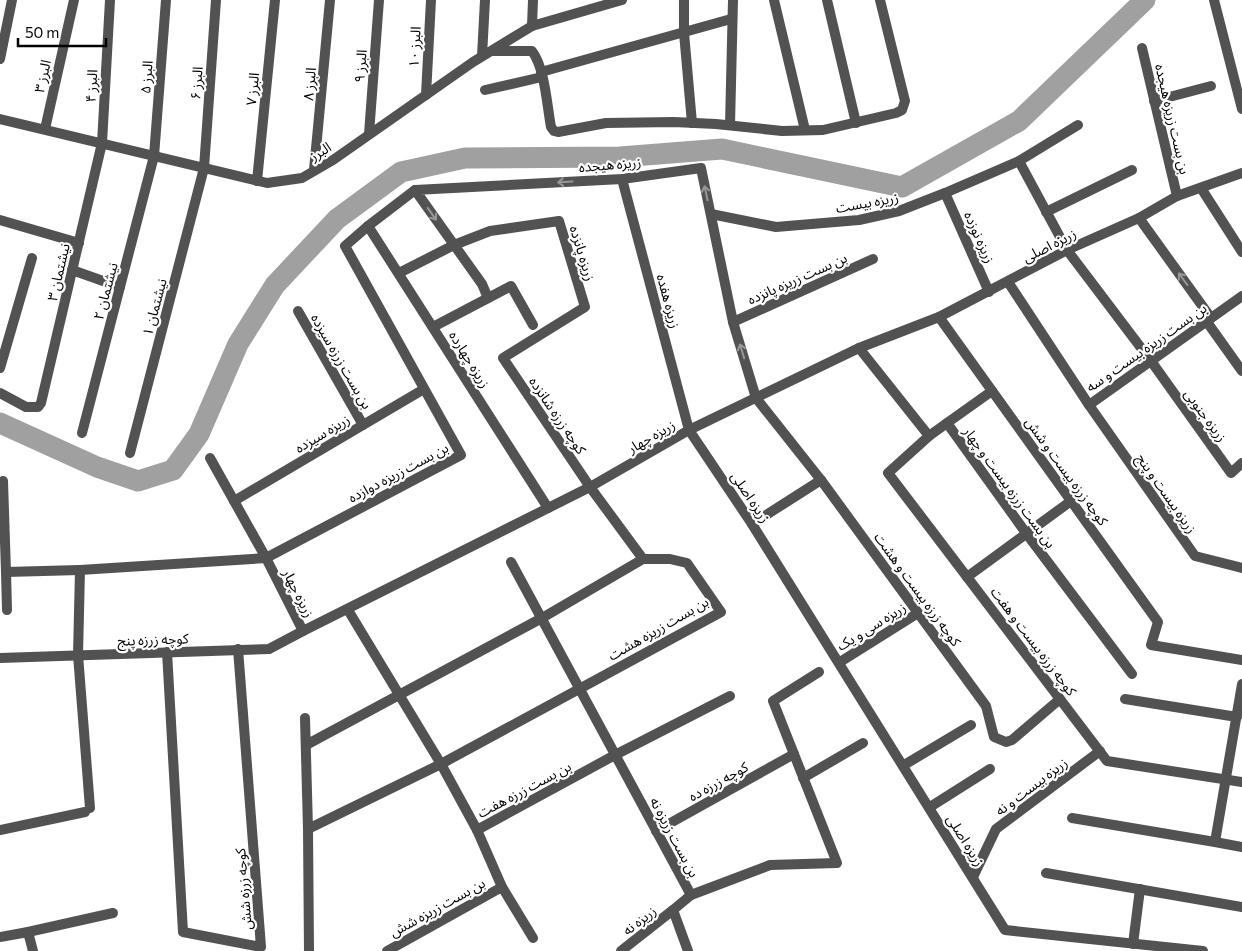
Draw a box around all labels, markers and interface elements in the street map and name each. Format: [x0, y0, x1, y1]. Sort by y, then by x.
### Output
scale bar [18, 15, 105, 47]
text: 50 m [25, 23, 59, 41]
street label: البرز ۱۰ [404, 26, 425, 68]
street label: البرز ۹ [350, 49, 371, 83]
street label: البرز ۳ [30, 58, 55, 94]
street label: البرز ۵ [136, 60, 157, 94]
street label: بن بست زریزه هیجده [1151, 62, 1194, 176]
street label: البرز ۶ [186, 66, 207, 100]
street label: البرز ۸ [299, 67, 320, 101]
street label: البرز ۴ [82, 69, 101, 103]
street label: البرز ۷ [242, 72, 263, 106]
street label: البرز [305, 138, 335, 166]
street label: زریزه هیجده [578, 153, 642, 176]
one-way arrow [558, 177, 574, 186]
one-way arrow [701, 185, 711, 201]
street label: زریزه بیست [834, 188, 900, 217]
one-way arrow [427, 207, 437, 221]
street label: زریزه نوزده [960, 208, 999, 266]
street label: زریزه پانزده [565, 223, 599, 283]
street label: زریزه اصلی [1019, 224, 1079, 267]
street label: نيشتمان ۳ [43, 241, 74, 303]
street label: بن بست زریزه پانزده [745, 248, 850, 309]
street label: نيشتمان ۲ [89, 260, 122, 322]
street label: زریزه هفده [653, 272, 684, 330]
one-way arrow [1178, 272, 1188, 286]
street label: نيشتمان ۱ [138, 276, 171, 338]
street label: بن بست زریزه بیست و سه [1082, 299, 1210, 396]
street label: بن بست زرزه سیزده [307, 310, 376, 412]
street label: زریزه چهارده [444, 327, 494, 392]
one-way arrow [736, 344, 746, 360]
street label: کوچه زرزه شانزده [524, 373, 590, 458]
street label: زریزه جنوبی [1180, 385, 1231, 445]
street label: زریزه سیزده [291, 410, 353, 457]
street label: کوچه زرزه بیست و شش [1020, 413, 1112, 530]
street label: زریزه چهار [623, 416, 679, 459]
street label: بن بست زرزه بیست و چهار [958, 422, 1060, 552]
street label: بن بست زریزه دوازده [345, 438, 452, 506]
street label: زریزه بیست و پنج [1131, 450, 1201, 538]
street label: زریزه اصلی [727, 468, 774, 526]
street label: کوچه زرزه بیست و هشت [869, 529, 965, 651]
street label: زریزه چهار [277, 565, 318, 621]
street label: کوچه زرزه بیست و هفت [986, 583, 1080, 700]
street label: بن بست زریزه هشت [605, 592, 712, 664]
street label: زریزه سی و یک [833, 598, 909, 655]
street label: کوچه زرزه پنج [117, 629, 189, 652]
street label: زریزه بیست و نه [992, 753, 1071, 819]
street label: بن بست زرزه هفت [474, 757, 574, 822]
street label: کوچه زرزه ده [685, 758, 752, 806]
street label: بن بست زریزه نه [646, 794, 703, 881]
street label: زریزه اصلی [943, 811, 989, 870]
street label: کوچه زرزه شش [231, 847, 257, 931]
street label: بن بست زریزه شش [386, 874, 488, 941]
street label: زریزه نه [619, 902, 660, 939]

